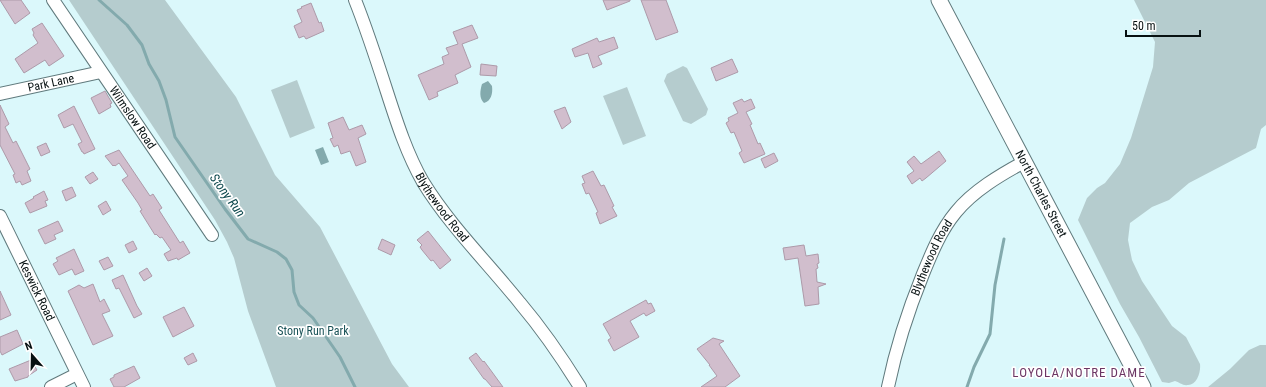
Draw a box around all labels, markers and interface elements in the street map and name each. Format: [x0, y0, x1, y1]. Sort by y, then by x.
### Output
scale bar [1126, 12, 1200, 38]
text: 50 m [1132, 19, 1156, 33]
street label: Park Lane [26, 71, 76, 95]
street label: Wilmslow Road [106, 84, 159, 152]
street label: North Charles Street [1012, 148, 1070, 240]
street label: Blythewood Road [412, 170, 472, 245]
water label: Stony Run [207, 171, 248, 220]
street label: Blythewood Road [908, 217, 955, 297]
street label: Keswick Road [16, 258, 57, 323]
park label: Stony Run Park [277, 324, 349, 338]
north arrow [12, 335, 52, 375]
text: N [23, 339, 34, 353]
district label: LOYOLA/NOTRE DAME [1012, 365, 1146, 380]

